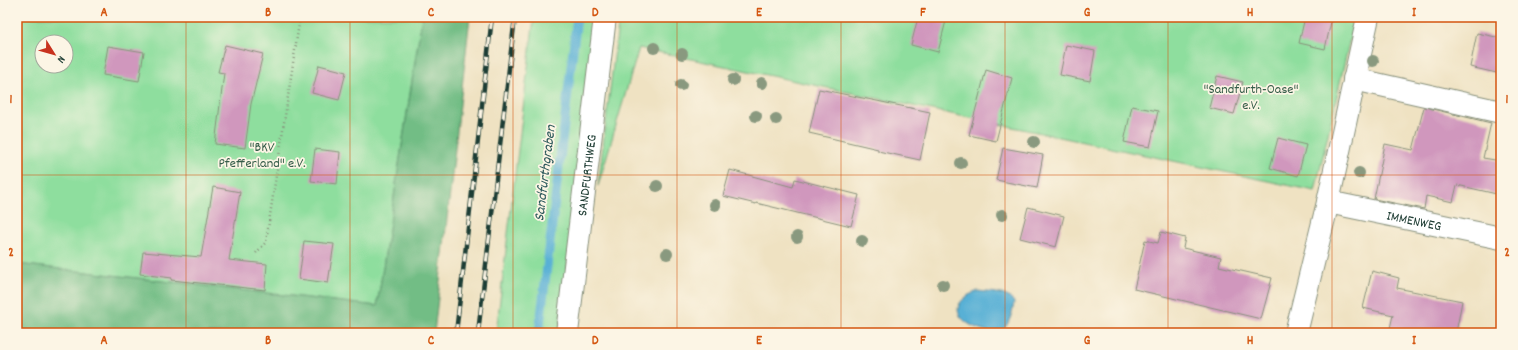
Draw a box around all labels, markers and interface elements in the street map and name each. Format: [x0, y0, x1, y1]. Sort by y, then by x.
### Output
text: A [100, 4, 108, 23]
text: B [265, 4, 271, 23]
text: C [428, 4, 435, 23]
text: D [592, 4, 599, 23]
text: E [756, 4, 763, 23]
text: F [920, 4, 926, 23]
text: G [1084, 4, 1091, 23]
text: H [1247, 4, 1254, 23]
text: I [1412, 4, 1417, 23]
north arrow [34, 34, 74, 74]
text: N [52, 52, 68, 66]
park label: "Sandfurth-Oase" e.V. [1204, 80, 1298, 116]
text: 1 [10, 91, 13, 110]
text: 1 [1506, 91, 1509, 110]
water label: Sandfurthgraben [529, 123, 563, 222]
street label: SANDFURTHWEG [573, 133, 603, 217]
park label: "BKV Pfefferland" e.V. [219, 138, 305, 174]
street label: IMMENWEG [1385, 206, 1443, 237]
text: 2 [8, 244, 14, 263]
text: 2 [1504, 244, 1510, 263]
text: A [100, 332, 108, 350]
text: B [265, 332, 271, 350]
text: C [428, 332, 435, 350]
text: D [592, 332, 599, 350]
text: E [756, 332, 763, 350]
text: F [920, 332, 926, 350]
text: G [1084, 332, 1091, 350]
text: H [1247, 332, 1254, 350]
text: I [1412, 332, 1417, 350]

